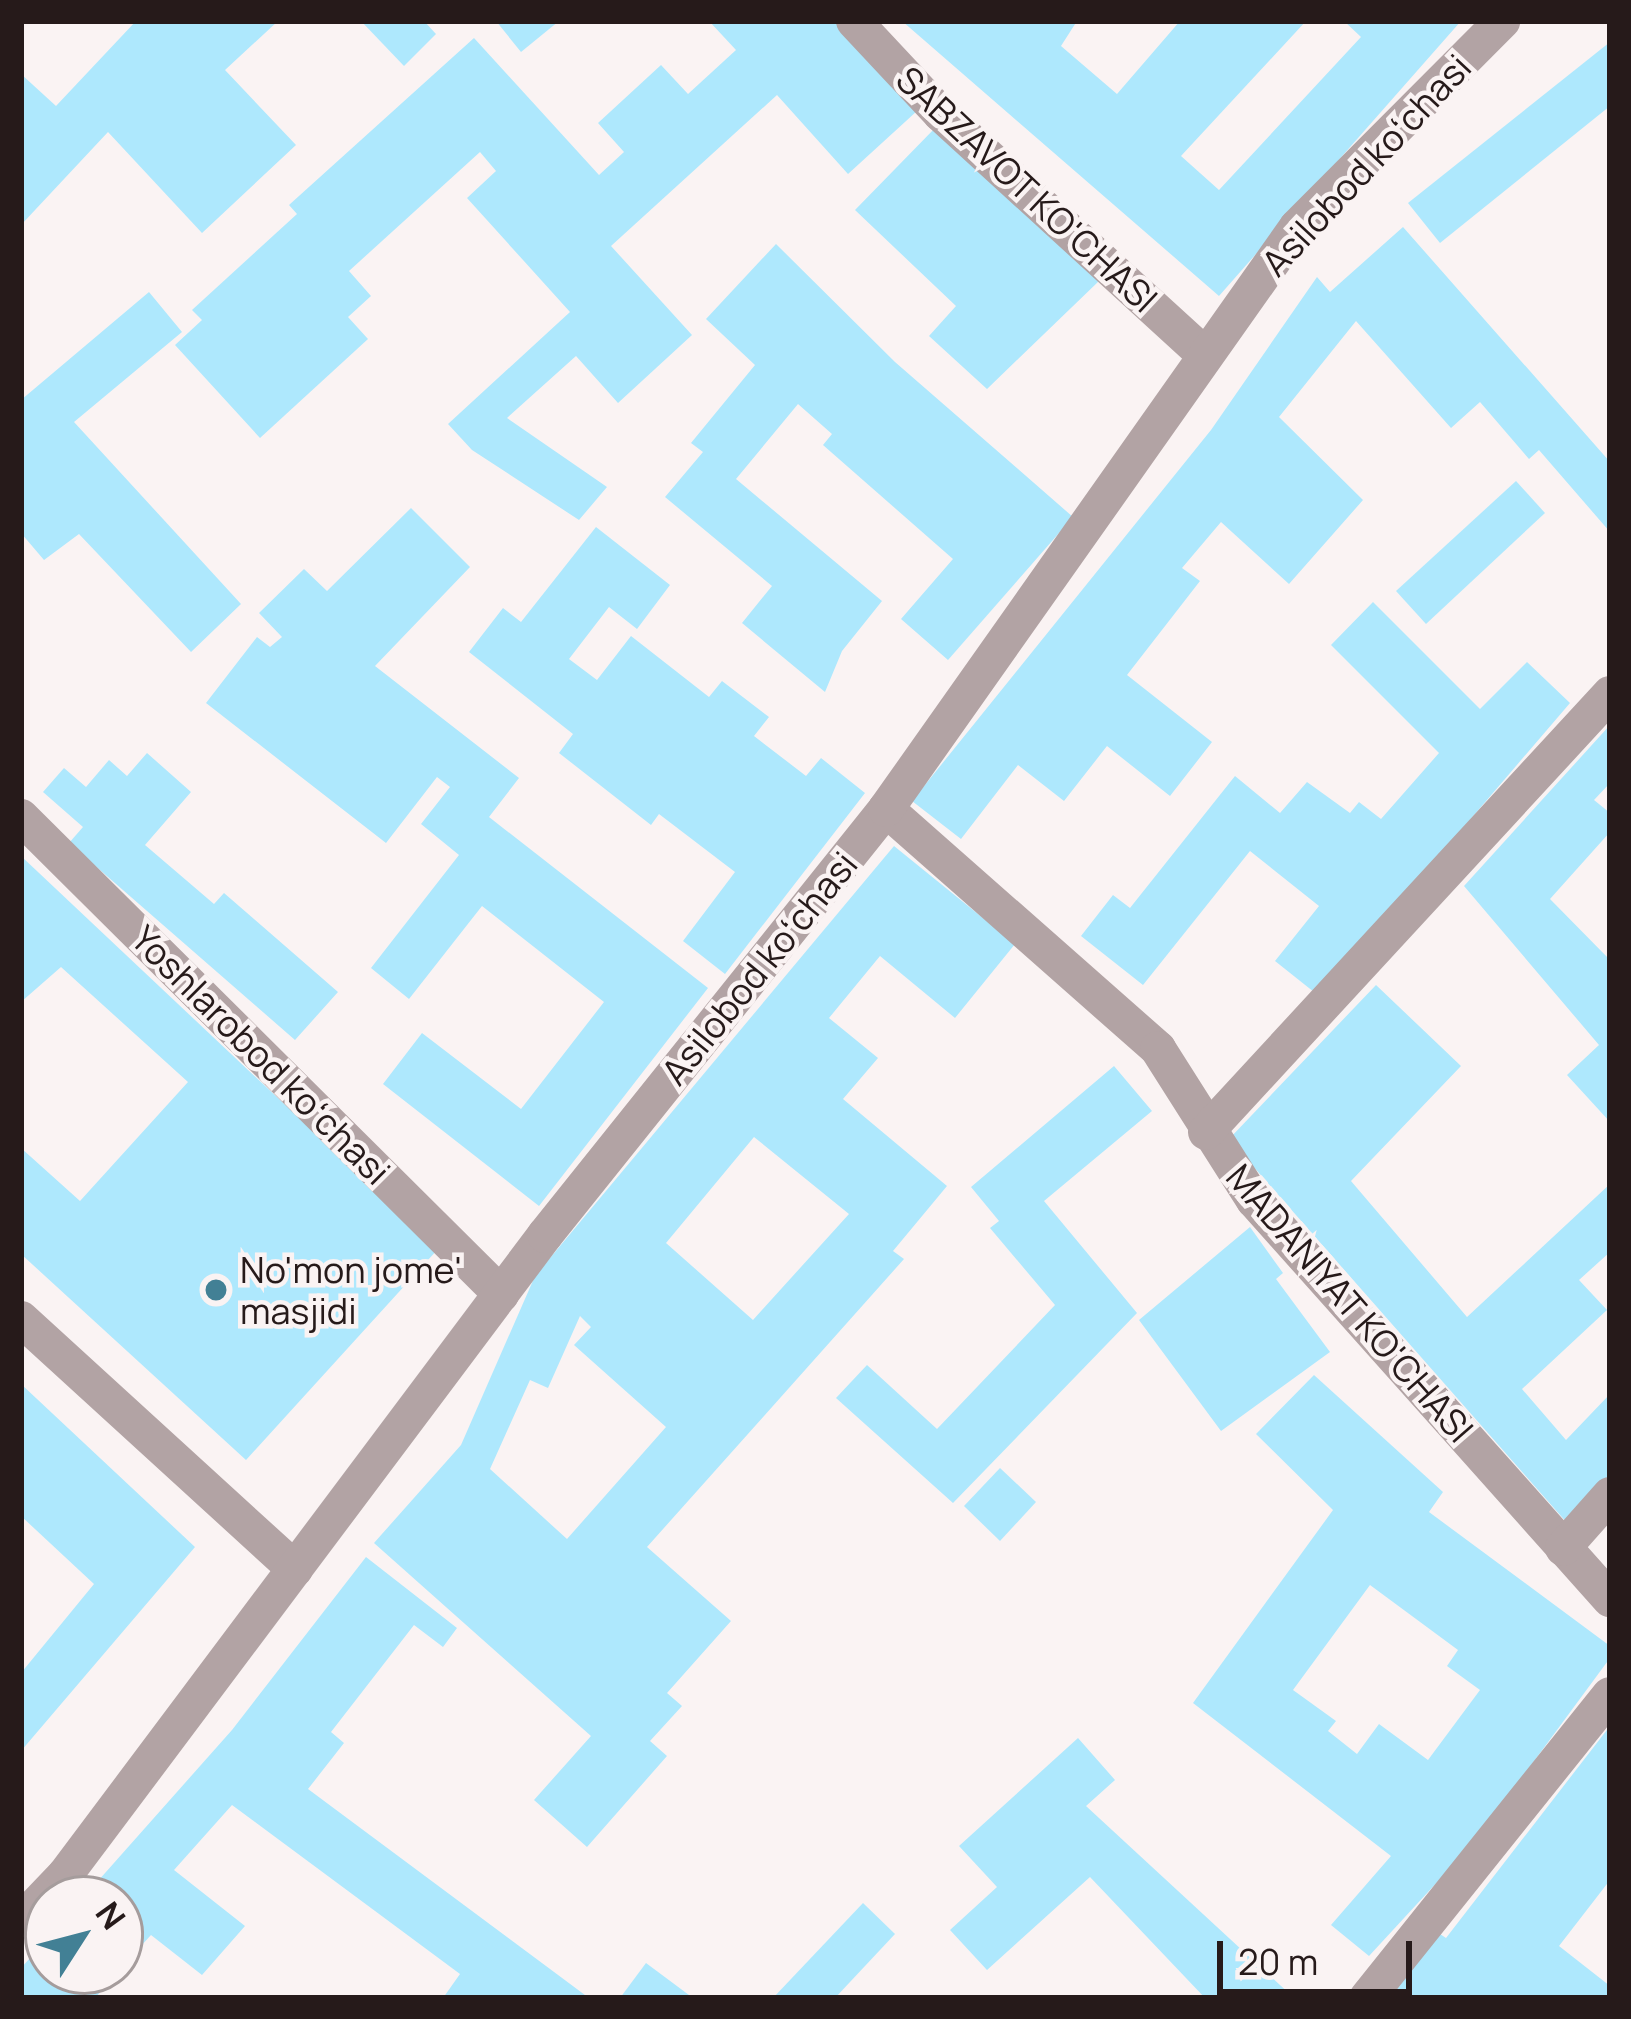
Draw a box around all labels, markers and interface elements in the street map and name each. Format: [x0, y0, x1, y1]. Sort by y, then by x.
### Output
street label: Asilobod koʻchasi [1253, 46, 1479, 284]
street label: SABZAVOT KO'CHASI [887, 57, 1167, 321]
street label: Asilobod koʻchasi [652, 843, 866, 1093]
street label: Yoshlarobod koʻchasi [123, 917, 399, 1193]
street label: MADANIYAT KO'CHASI [1217, 1155, 1483, 1451]
place label: No'mon jome' masjidi [240, 1247, 462, 1332]
marker: No'mon jome' masjidi [203, 1277, 229, 1303]
north arrow [24, 1875, 144, 1995]
text: N [86, 1892, 136, 1938]
scale bar [1223, 1917, 1418, 1991]
text: 20 m [1238, 1937, 1318, 1986]

